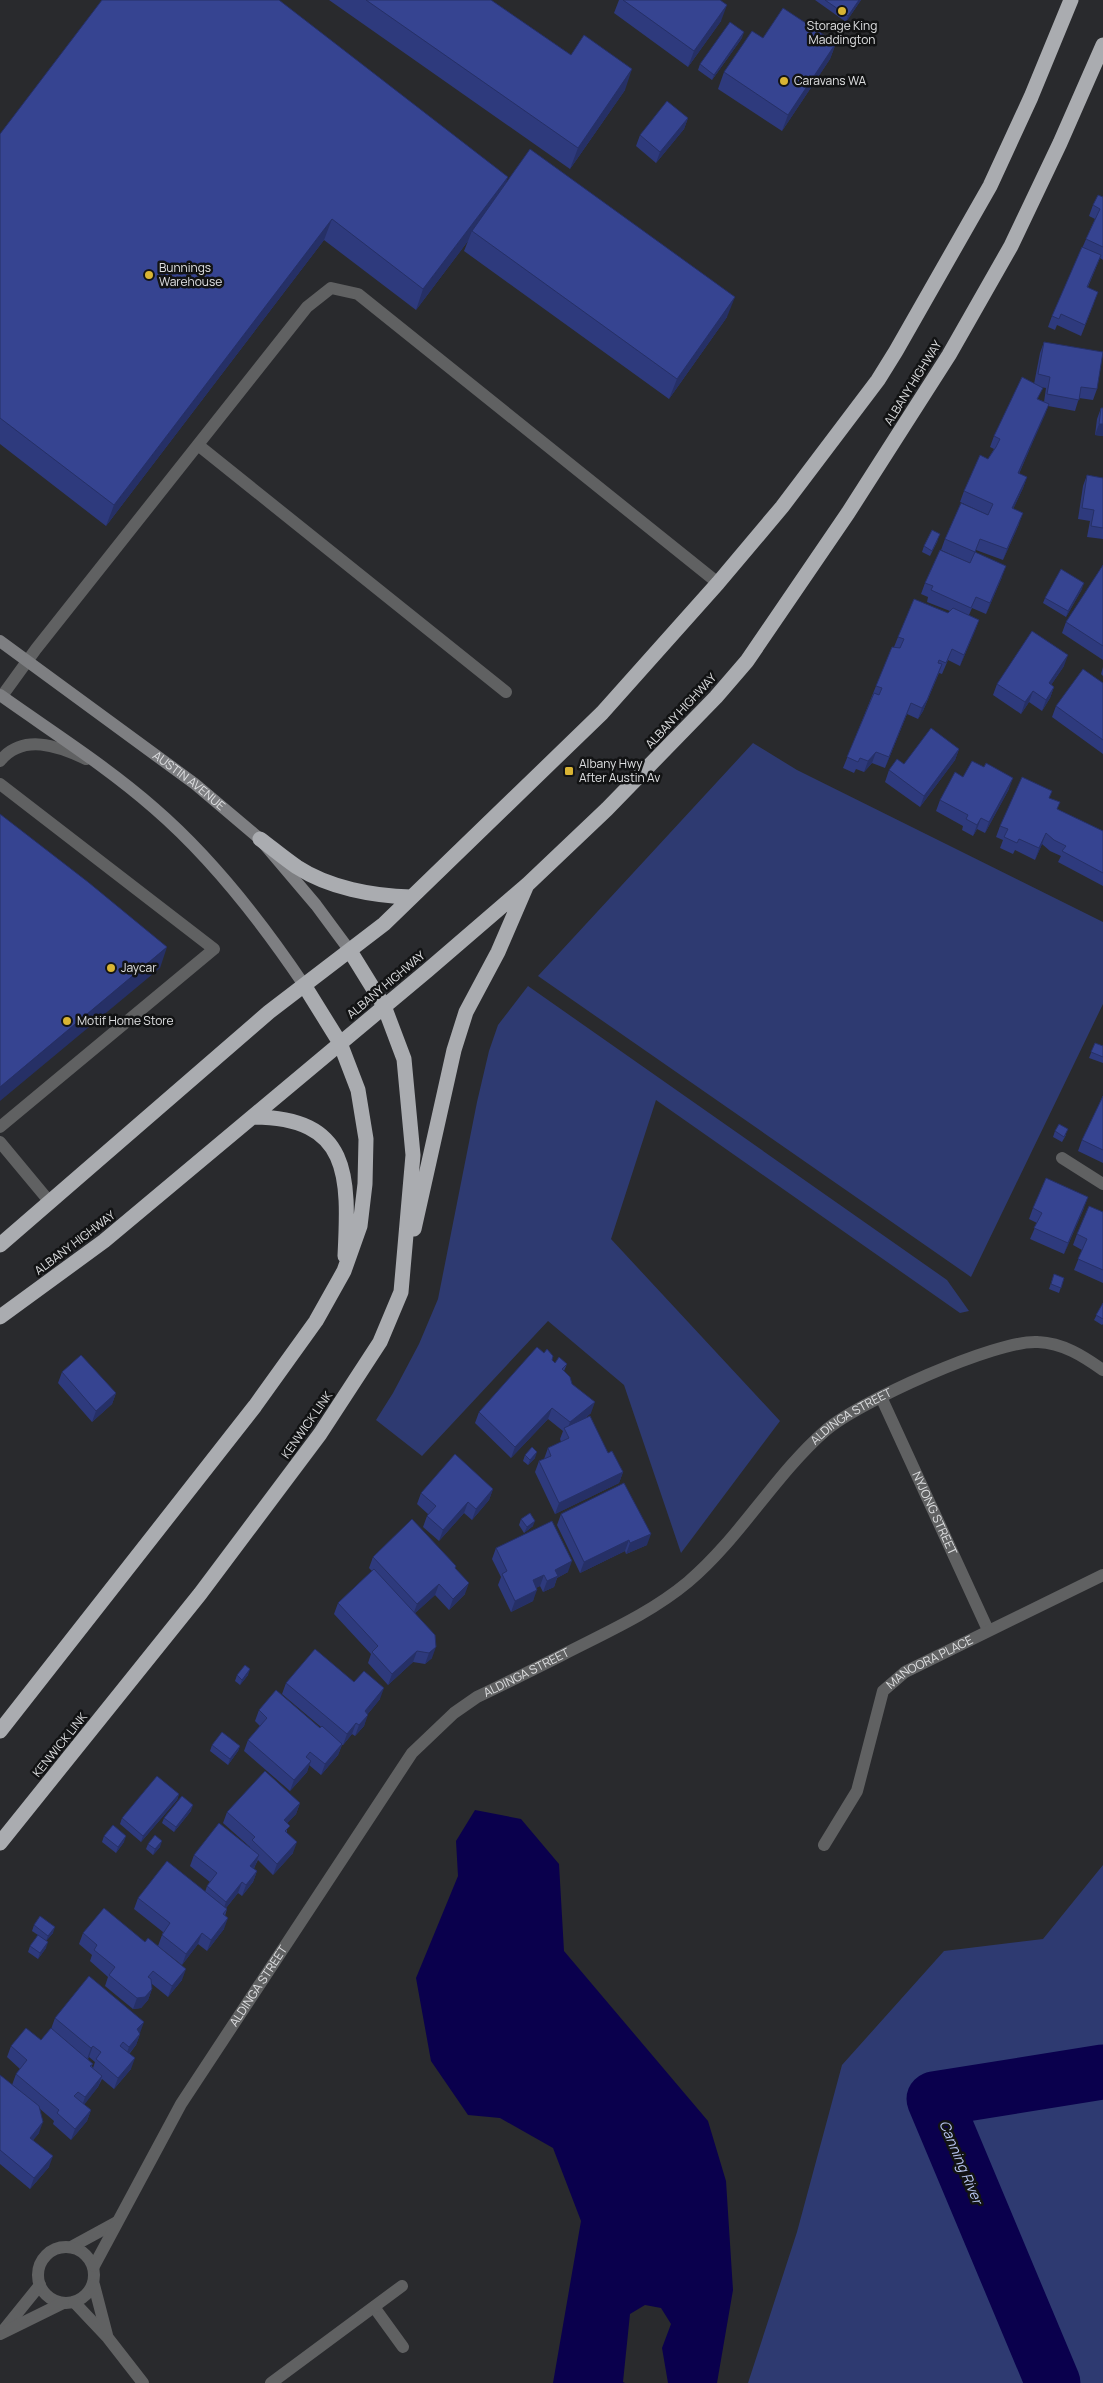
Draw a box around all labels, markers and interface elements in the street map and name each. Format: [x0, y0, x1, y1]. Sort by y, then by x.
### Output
marker: Storage King Maddington [836, 5, 848, 17]
place label: Storage King Maddington [807, 17, 877, 48]
place label: Caravans WA [794, 72, 866, 89]
marker: Caravans WA [778, 75, 790, 87]
place label: Bunnings Warehouse [159, 259, 222, 290]
marker: Bunnings Warehouse [143, 269, 155, 281]
street label: ALBANY HIGHWAY [880, 337, 946, 428]
street label: ALBANY HIGHWAY [641, 669, 720, 752]
street label: AUSTIN AVENUE [149, 747, 229, 814]
place label: Albany Hwy After Austin Av [579, 755, 660, 786]
marker: Albany Hwy After Austin Av [563, 765, 575, 777]
street label: ALBANY HIGHWAY [343, 947, 429, 1022]
place label: Jaycar [121, 959, 157, 976]
marker: Jaycar [105, 962, 117, 974]
place label: Motif Home Store [77, 1012, 174, 1029]
marker: Motif Home Store [61, 1015, 73, 1027]
street label: ALBANY HIGHWAY [31, 1206, 119, 1279]
street label: ALDINGA STREET [806, 1383, 895, 1448]
street label: KENWICK LINK [277, 1387, 337, 1462]
street label: NYJONG STREET [908, 1469, 962, 1558]
street label: MANOORA PLACE [882, 1631, 976, 1693]
street label: ALDINGA STREET [480, 1643, 573, 1701]
street label: KENWICK LINK [28, 1708, 91, 1780]
street label: ALDINGA STREET [225, 1941, 292, 2030]
water label: Canning River [935, 2117, 988, 2208]

